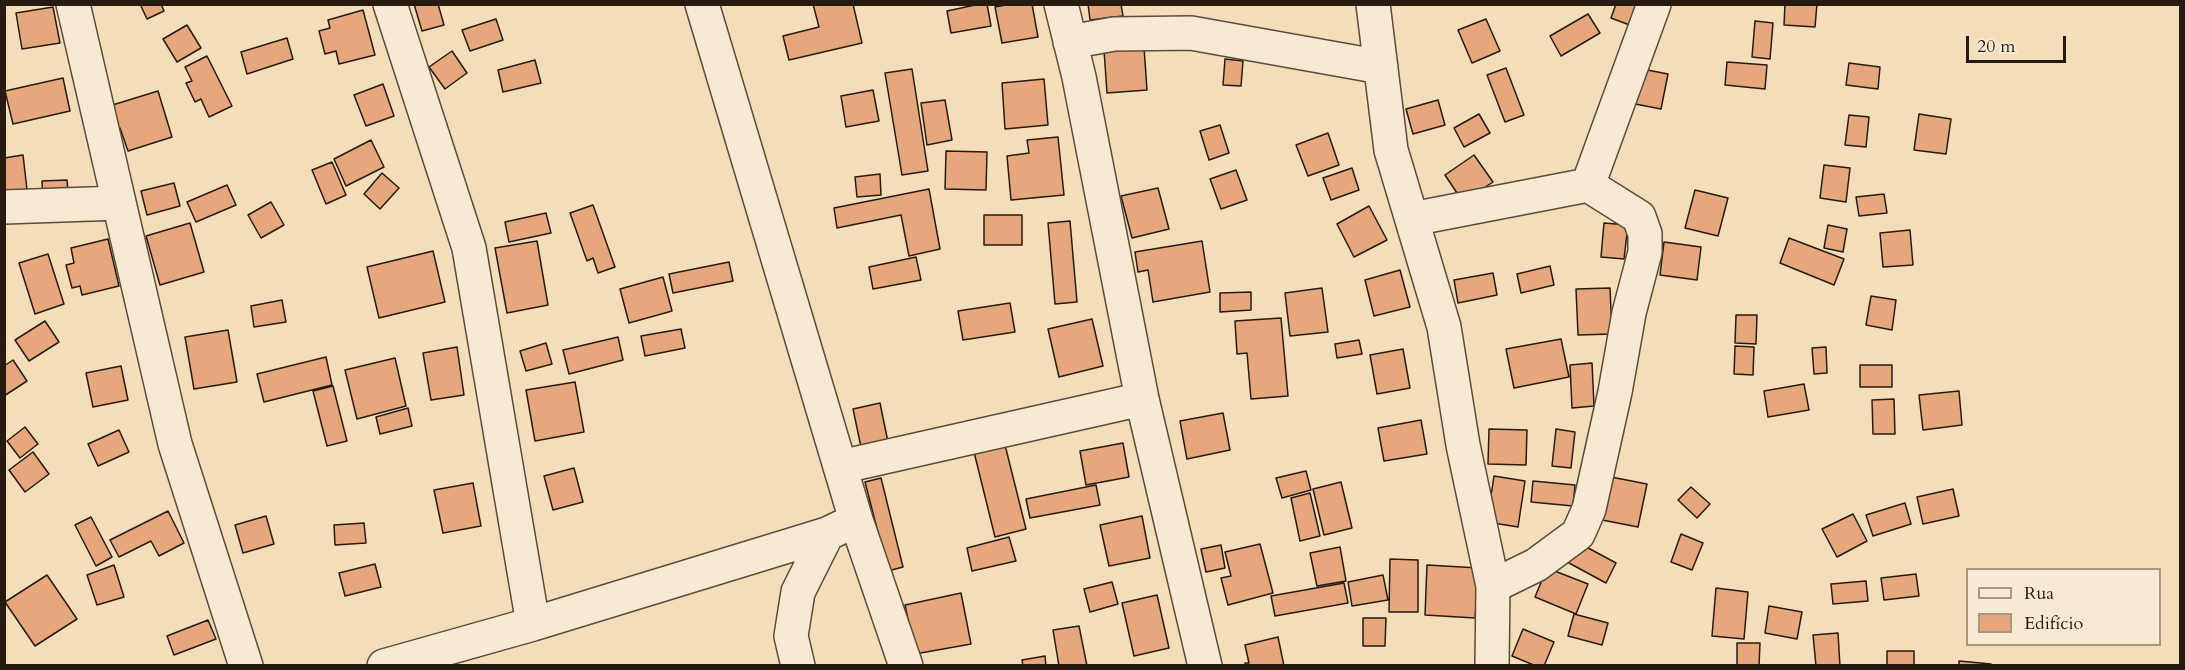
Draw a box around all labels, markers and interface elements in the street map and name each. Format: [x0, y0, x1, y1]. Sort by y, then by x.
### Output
scale bar [1969, 24, 2070, 62]
text: 20 m [1977, 34, 2016, 59]
legend [1966, 568, 2161, 646]
text: Rua [2024, 581, 2054, 606]
text: Edifício [2024, 611, 2083, 636]

